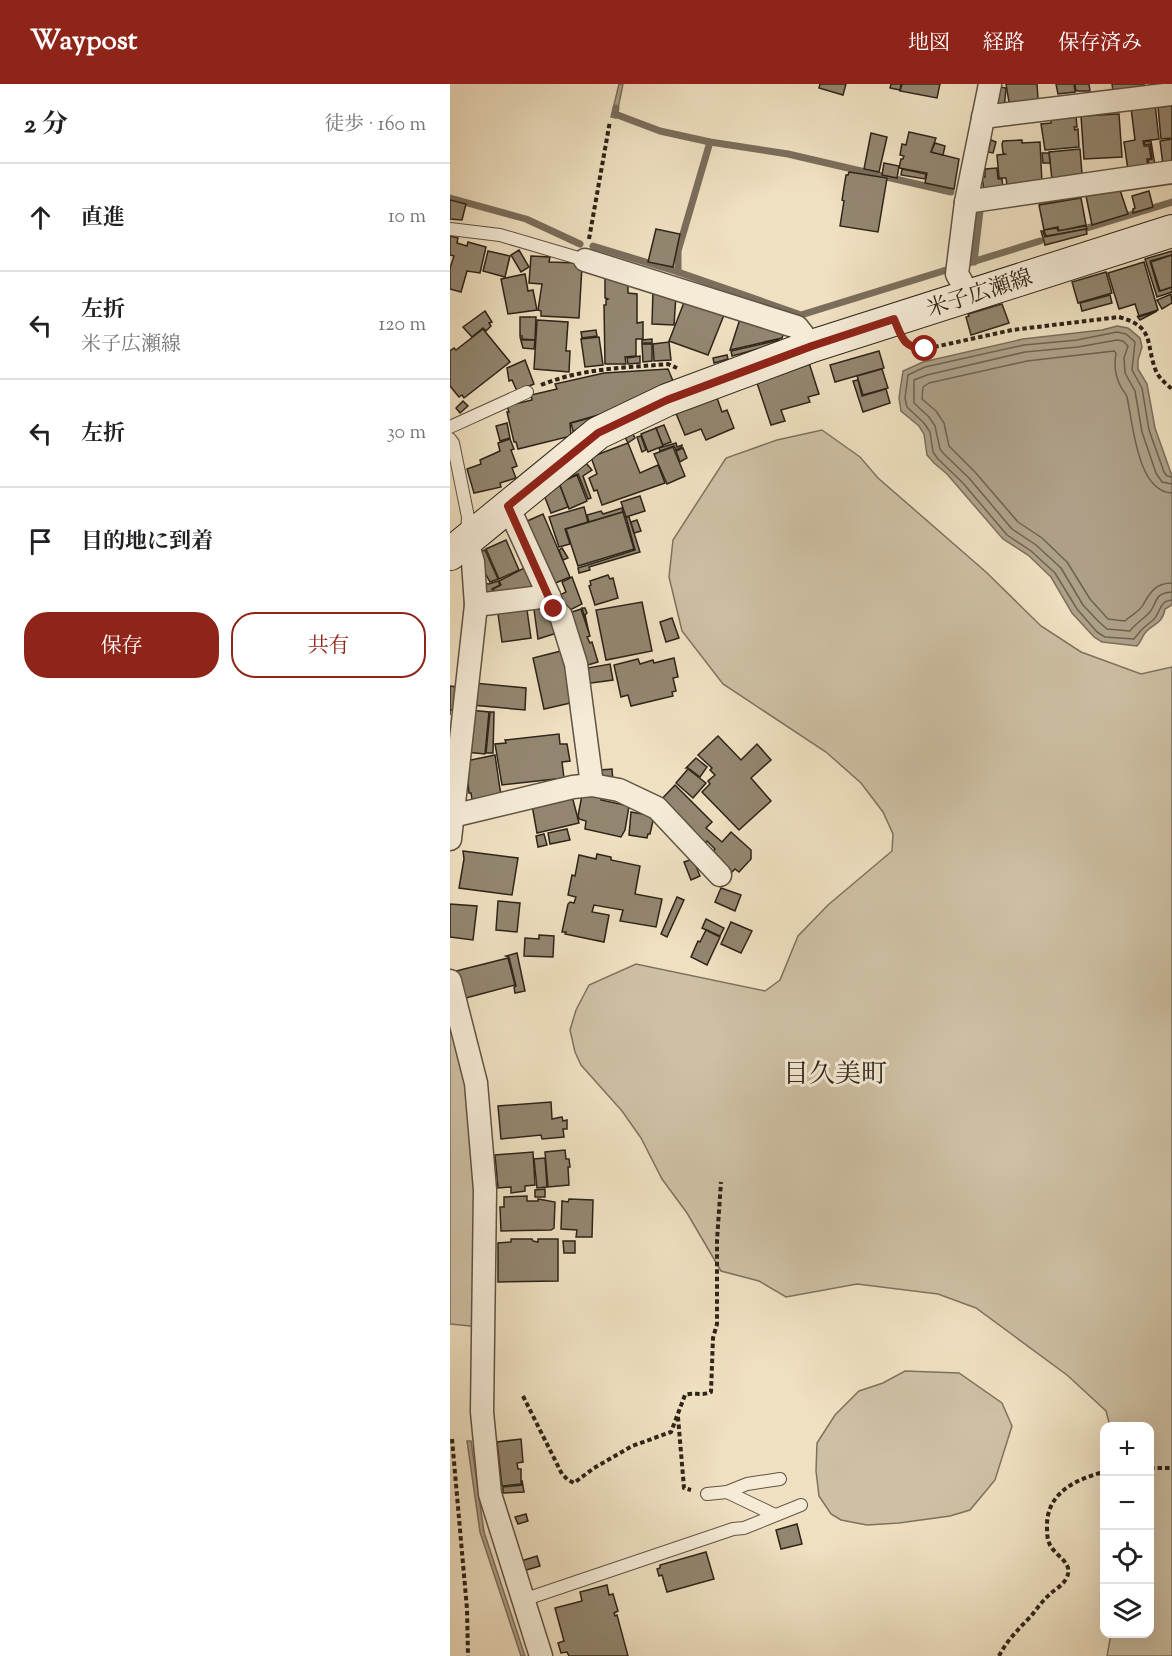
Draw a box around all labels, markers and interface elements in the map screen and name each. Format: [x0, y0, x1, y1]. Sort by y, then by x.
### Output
text: Waypost [30, 22, 137, 62]
text: 地図 [908, 29, 950, 59]
text: 経路 [983, 29, 1025, 59]
text: 保存済み [1058, 29, 1142, 59]
text: 2 分 [24, 107, 68, 144]
text: 徒歩 · 160 m [324, 111, 426, 140]
icon: ahead [24, 201, 57, 234]
text: 直進 [81, 203, 125, 235]
text: 10 m [388, 203, 426, 232]
street label: 米子広瀬線 [923, 263, 1037, 327]
text: 左折 [81, 295, 125, 327]
icon: left [24, 309, 57, 342]
text: 120 m [378, 311, 426, 340]
text: 米子広瀬線 [81, 331, 181, 360]
route start [911, 335, 937, 361]
icon: left [24, 417, 57, 450]
text: 左折 [81, 419, 125, 451]
text: 30 m [387, 419, 426, 448]
icon: arrive [24, 525, 57, 558]
text: 目的地に到着 [81, 527, 213, 559]
route end [540, 595, 566, 621]
button: 保存 [24, 612, 219, 678]
button: 共有 [231, 612, 426, 678]
district label: 目久美町 [783, 1057, 887, 1094]
map controls [1100, 1422, 1154, 1638]
button: + [1100, 1422, 1154, 1476]
button: − [1100, 1476, 1154, 1530]
button: locate [1100, 1530, 1154, 1584]
button: layers [1100, 1584, 1154, 1638]

